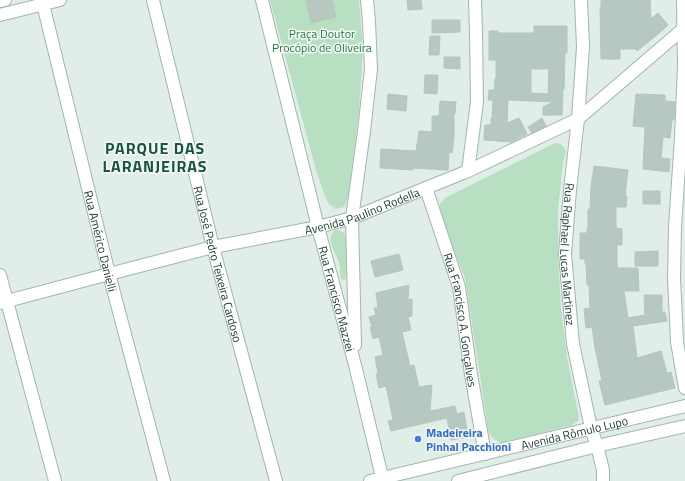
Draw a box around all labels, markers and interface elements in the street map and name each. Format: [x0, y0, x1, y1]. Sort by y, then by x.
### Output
park label: Praça Doutor Procópio de Oliveira [272, 24, 372, 57]
district label: PARQUE DAS LARANJEIRAS [103, 136, 207, 178]
street label: Avenida Paulino Rodella [303, 182, 422, 239]
street label: Rua Raphael Lucas Martinez [555, 182, 581, 326]
street label: Rua José Pedro Teixeira Cardoso [189, 184, 248, 344]
street label: Rua Américo Danielli [79, 188, 123, 294]
street label: Rua Francisco Mazzei [314, 244, 360, 353]
street label: Rua Francisco A. Gonçalves [439, 250, 483, 389]
street label: Avenida Rômulo Lupo [519, 410, 630, 454]
place label: Madeireira Pinhal Pacchioni [426, 423, 511, 456]
marker: Madeireira Pinhal Pacchioni [413, 434, 423, 444]

